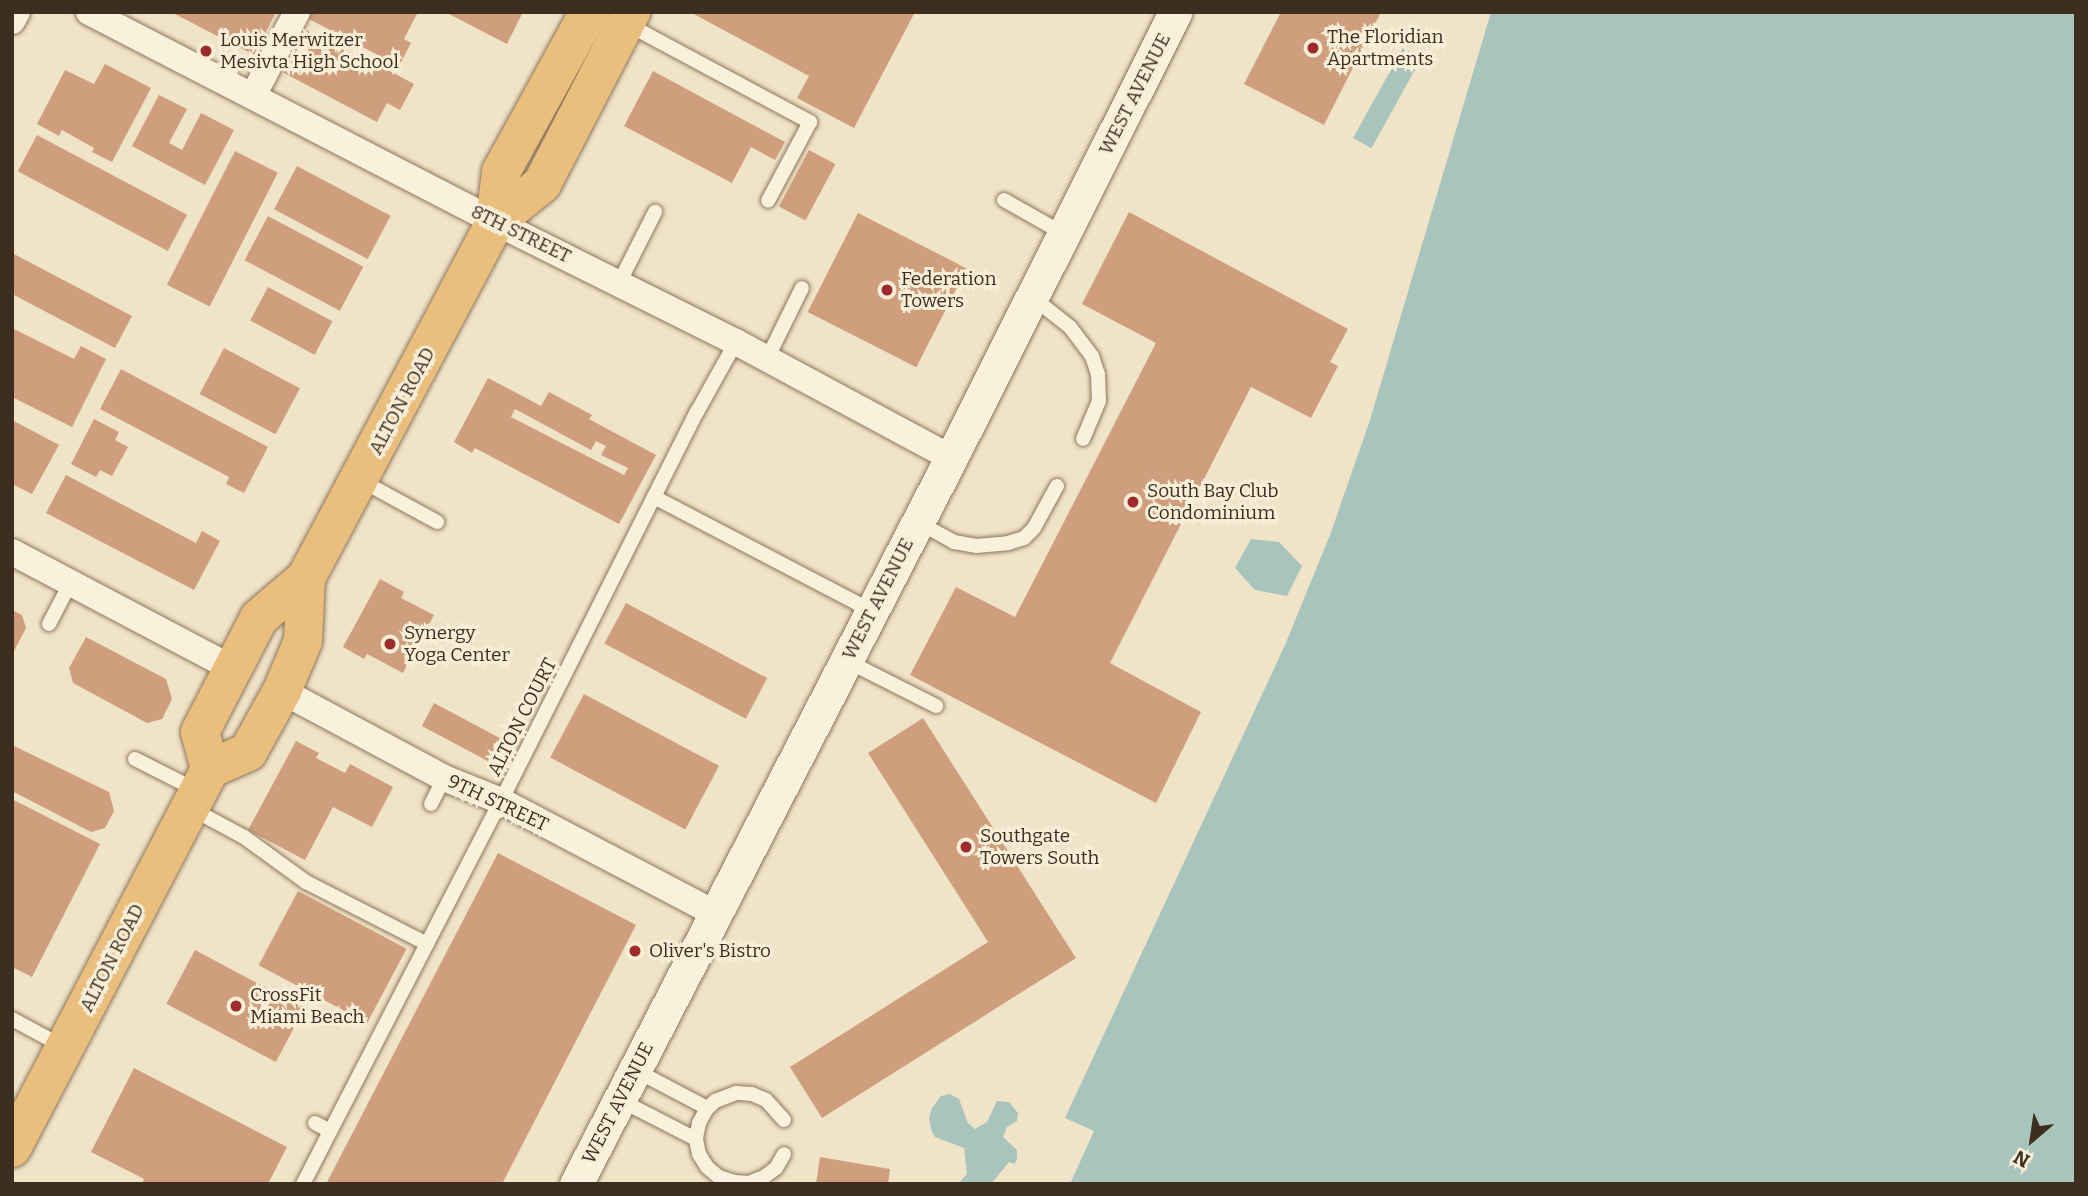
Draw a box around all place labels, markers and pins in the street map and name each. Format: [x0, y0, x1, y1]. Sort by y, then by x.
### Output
place label: The Floridian Apartments [1327, 26, 1444, 70]
place label: Louis Merwitzer Mesivta High School [220, 29, 399, 73]
marker: The Floridian Apartments [1305, 40, 1321, 56]
marker: Louis Merwitzer Mesivta High School [198, 43, 214, 59]
place label: Federation Towers [901, 268, 997, 312]
marker: Federation Towers [879, 282, 895, 298]
place label: South Bay Club Condominium [1147, 480, 1279, 524]
marker: South Bay Club Condominium [1125, 494, 1141, 510]
place label: Synergy Yoga Center [404, 622, 510, 666]
marker: Synergy Yoga Center [382, 636, 398, 652]
place label: Southgate Towers South [980, 825, 1099, 869]
marker: Southgate Towers South [958, 839, 974, 855]
place label: Oliver's Bistro [649, 940, 771, 962]
marker: Oliver's Bistro [627, 943, 643, 959]
place label: CrossFit Miami Beach [250, 984, 364, 1028]
marker: CrossFit Miami Beach [228, 998, 244, 1014]

